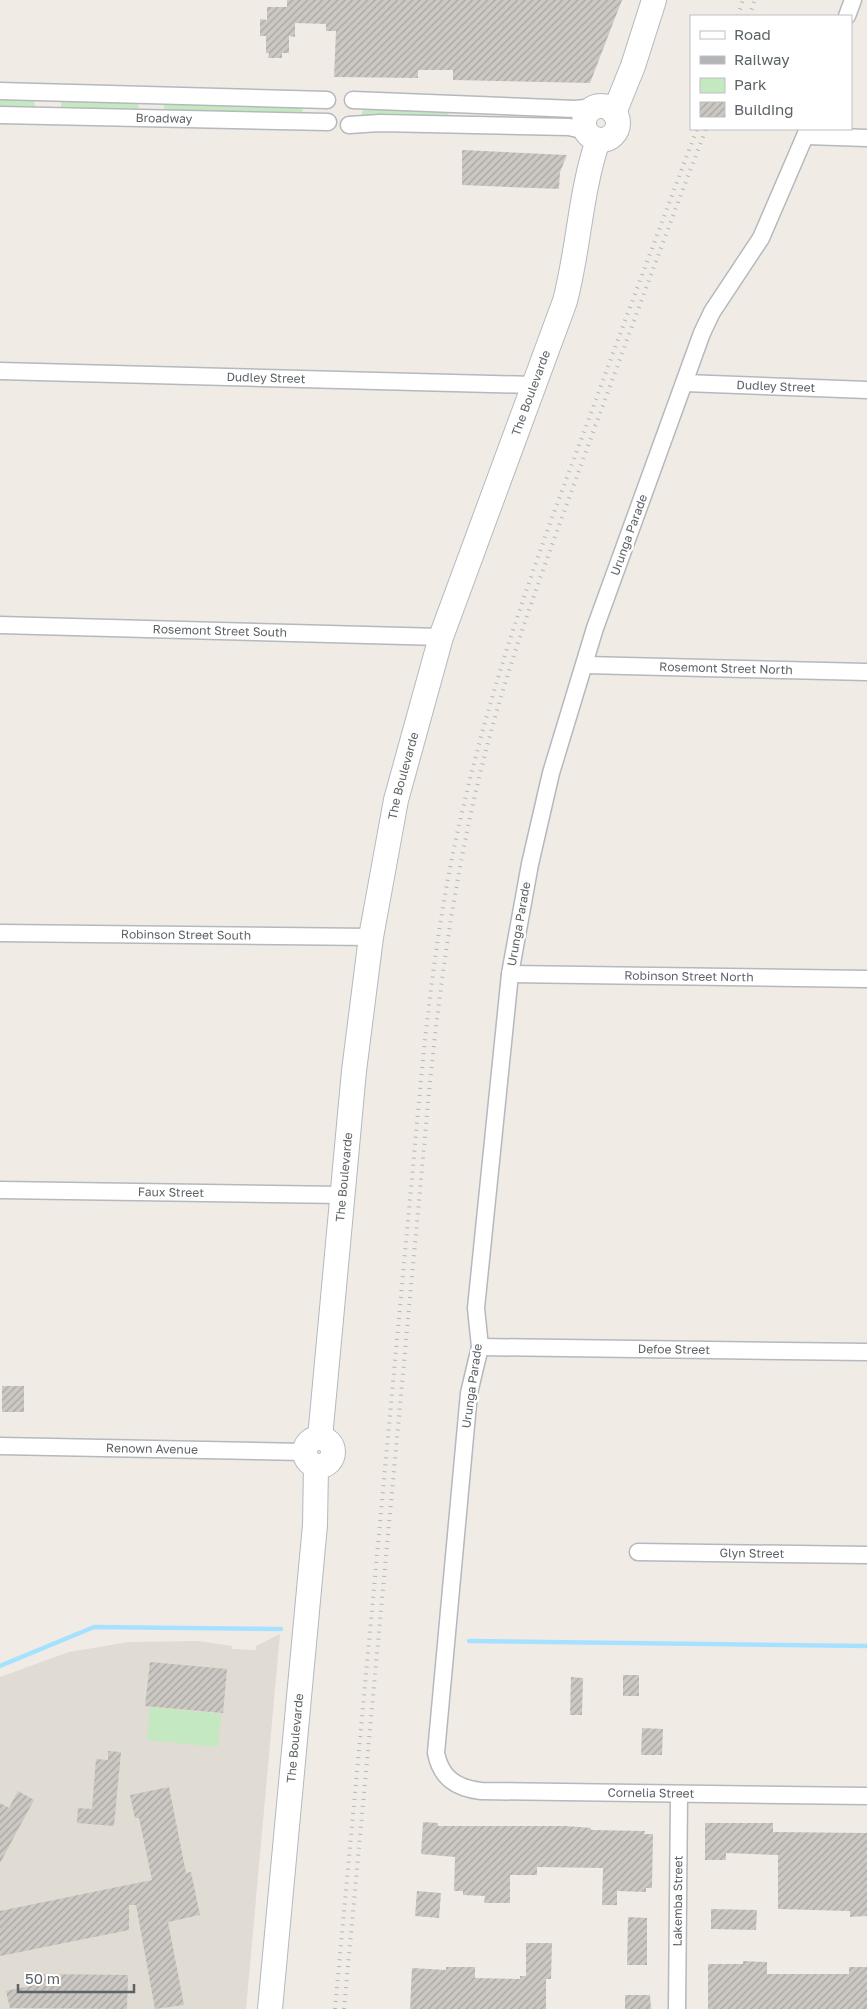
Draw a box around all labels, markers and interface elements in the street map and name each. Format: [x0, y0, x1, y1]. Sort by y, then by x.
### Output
legend [690, 15, 852, 130]
text: Road [734, 25, 771, 43]
text: Railway [734, 50, 790, 68]
text: Park [734, 75, 767, 93]
text: Building [734, 100, 794, 118]
street label: Broadway [135, 110, 193, 126]
street label: The Boulevarde [508, 348, 553, 438]
street label: Dudley Street [226, 369, 306, 386]
street label: Dudley Street [736, 377, 816, 395]
street label: Urunga Parade [607, 492, 650, 578]
street label: Rosemont Street South [153, 621, 287, 640]
street label: Rosemont Street North [659, 659, 793, 677]
street label: The Boulevarde [385, 730, 421, 821]
street label: Urunga Parade [504, 881, 533, 967]
street label: Robinson Street South [121, 926, 251, 943]
street label: Robinson Street North [624, 968, 754, 984]
street label: The Boulevarde [332, 1132, 355, 1223]
street label: Faux Street [138, 1184, 204, 1200]
street label: Defoe Street [638, 1341, 710, 1357]
street label: Urunga Parade [458, 1343, 485, 1429]
street label: Renown Avenue [106, 1440, 198, 1457]
street label: Glyn Street [720, 1545, 785, 1561]
street label: The Boulevarde [283, 1693, 306, 1784]
street label: Cornelia Street [607, 1785, 695, 1801]
street label: Lakemba Street [670, 1855, 685, 1946]
scale bar [18, 1962, 134, 1994]
text: 50 m [25, 1969, 60, 1987]

